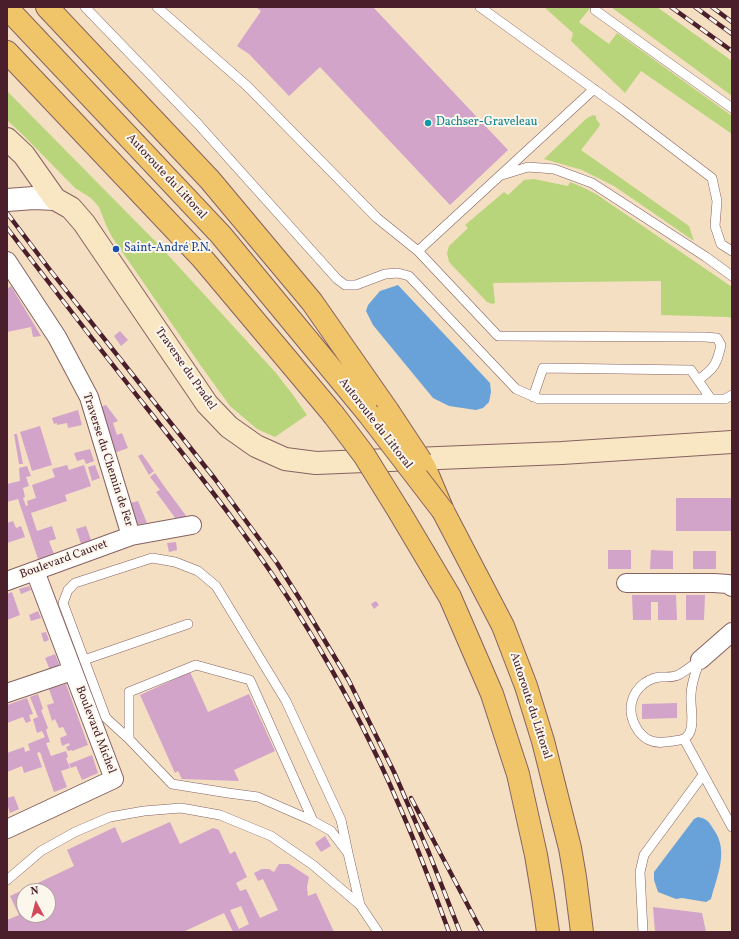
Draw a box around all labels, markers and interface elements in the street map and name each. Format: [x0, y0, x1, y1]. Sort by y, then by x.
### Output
place label: Dachser-Graveleau [436, 116, 537, 130]
marker: Dachser-Graveleau [423, 118, 433, 128]
street label: Autoroute du Littoral [123, 131, 209, 223]
place label: Saint-André P.N. [124, 242, 211, 256]
marker: Saint-André P.N. [111, 244, 121, 254]
street label: Traverse du Pradel [151, 325, 219, 413]
street label: Autoroute du Littoral [335, 376, 415, 472]
street label: Traverse du Chemin de Fer [79, 391, 135, 529]
street label: Boulevard Cauvet [18, 537, 110, 583]
street label: Autoroute du Littoral [506, 651, 554, 761]
street label: Boulevard Michel [72, 684, 118, 776]
north arrow [16, 883, 56, 923]
text: N [30, 884, 39, 900]

